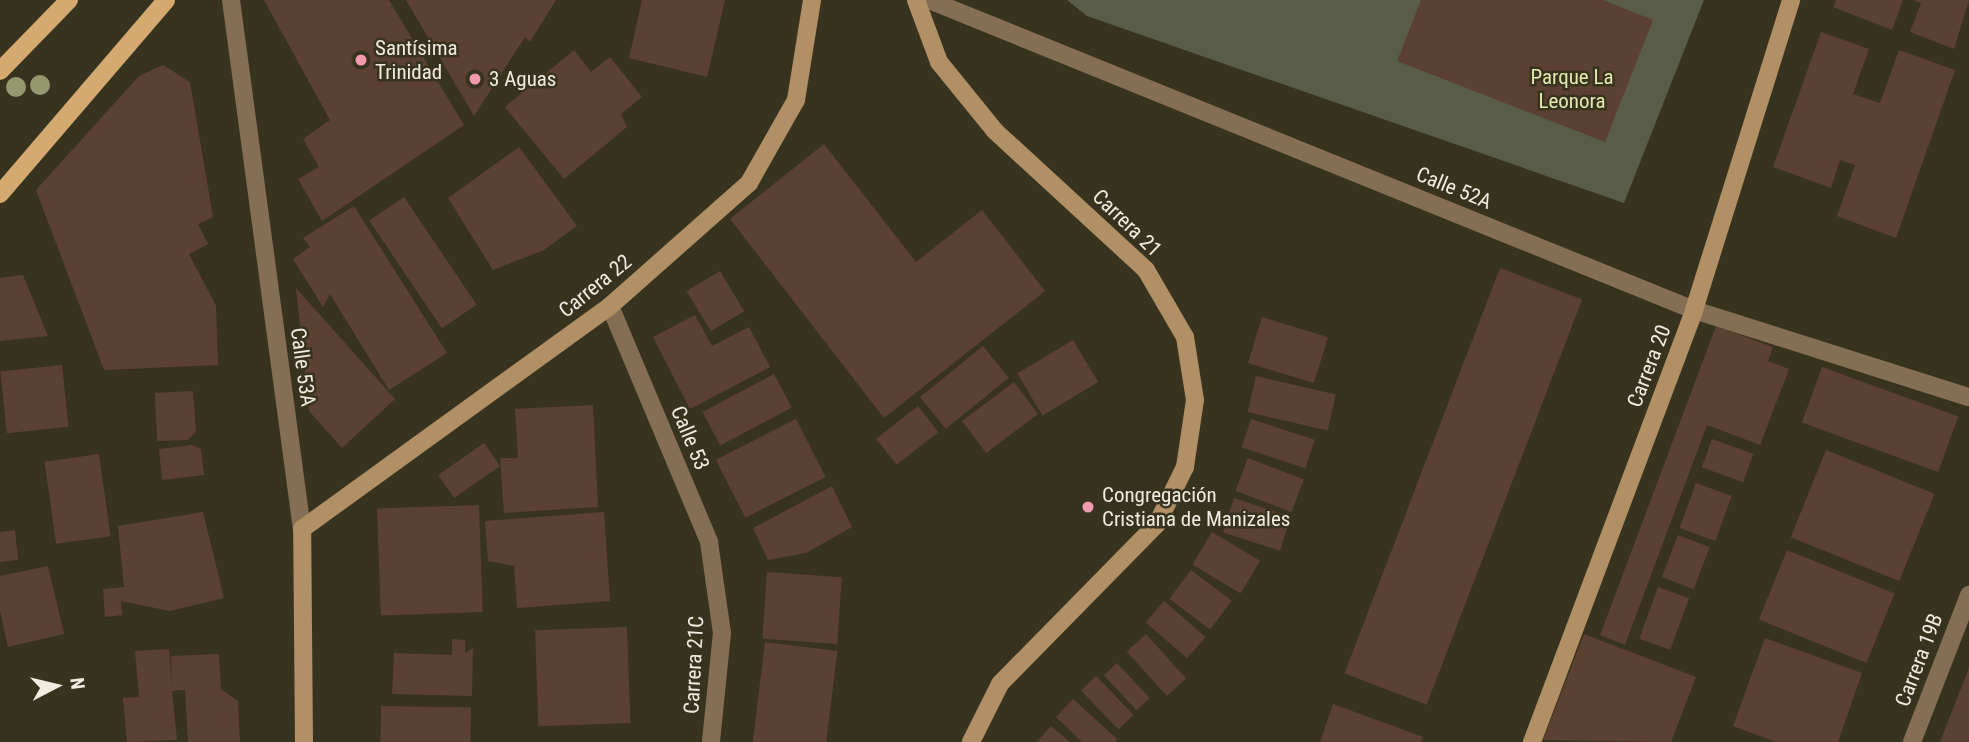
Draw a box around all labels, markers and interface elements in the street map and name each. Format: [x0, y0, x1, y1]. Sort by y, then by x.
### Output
place label: Santísima Trinidad [375, 35, 458, 85]
marker: Santísima Trinidad [353, 52, 369, 68]
park label: Parque La Leonora [1530, 64, 1614, 114]
place label: 3 Aguas [489, 66, 556, 92]
marker: 3 Aguas [467, 71, 483, 87]
street label: Calle 52A [1413, 162, 1495, 214]
street label: Carrera 21 [1087, 184, 1167, 262]
street label: Carrera 22 [554, 249, 636, 323]
street label: Carrera 20 [1622, 321, 1676, 411]
street label: Calle 53A [285, 326, 321, 408]
street label: Calle 53 [665, 402, 715, 474]
place label: Congregación Cristiana de Manizales [1102, 482, 1290, 532]
marker: Congregación Cristiana de Manizales [1080, 499, 1096, 515]
street label: Carrera 19B [1890, 610, 1948, 710]
street label: Carrera 21C [679, 615, 709, 715]
north arrow [21, 651, 91, 721]
text: N [65, 676, 89, 691]

